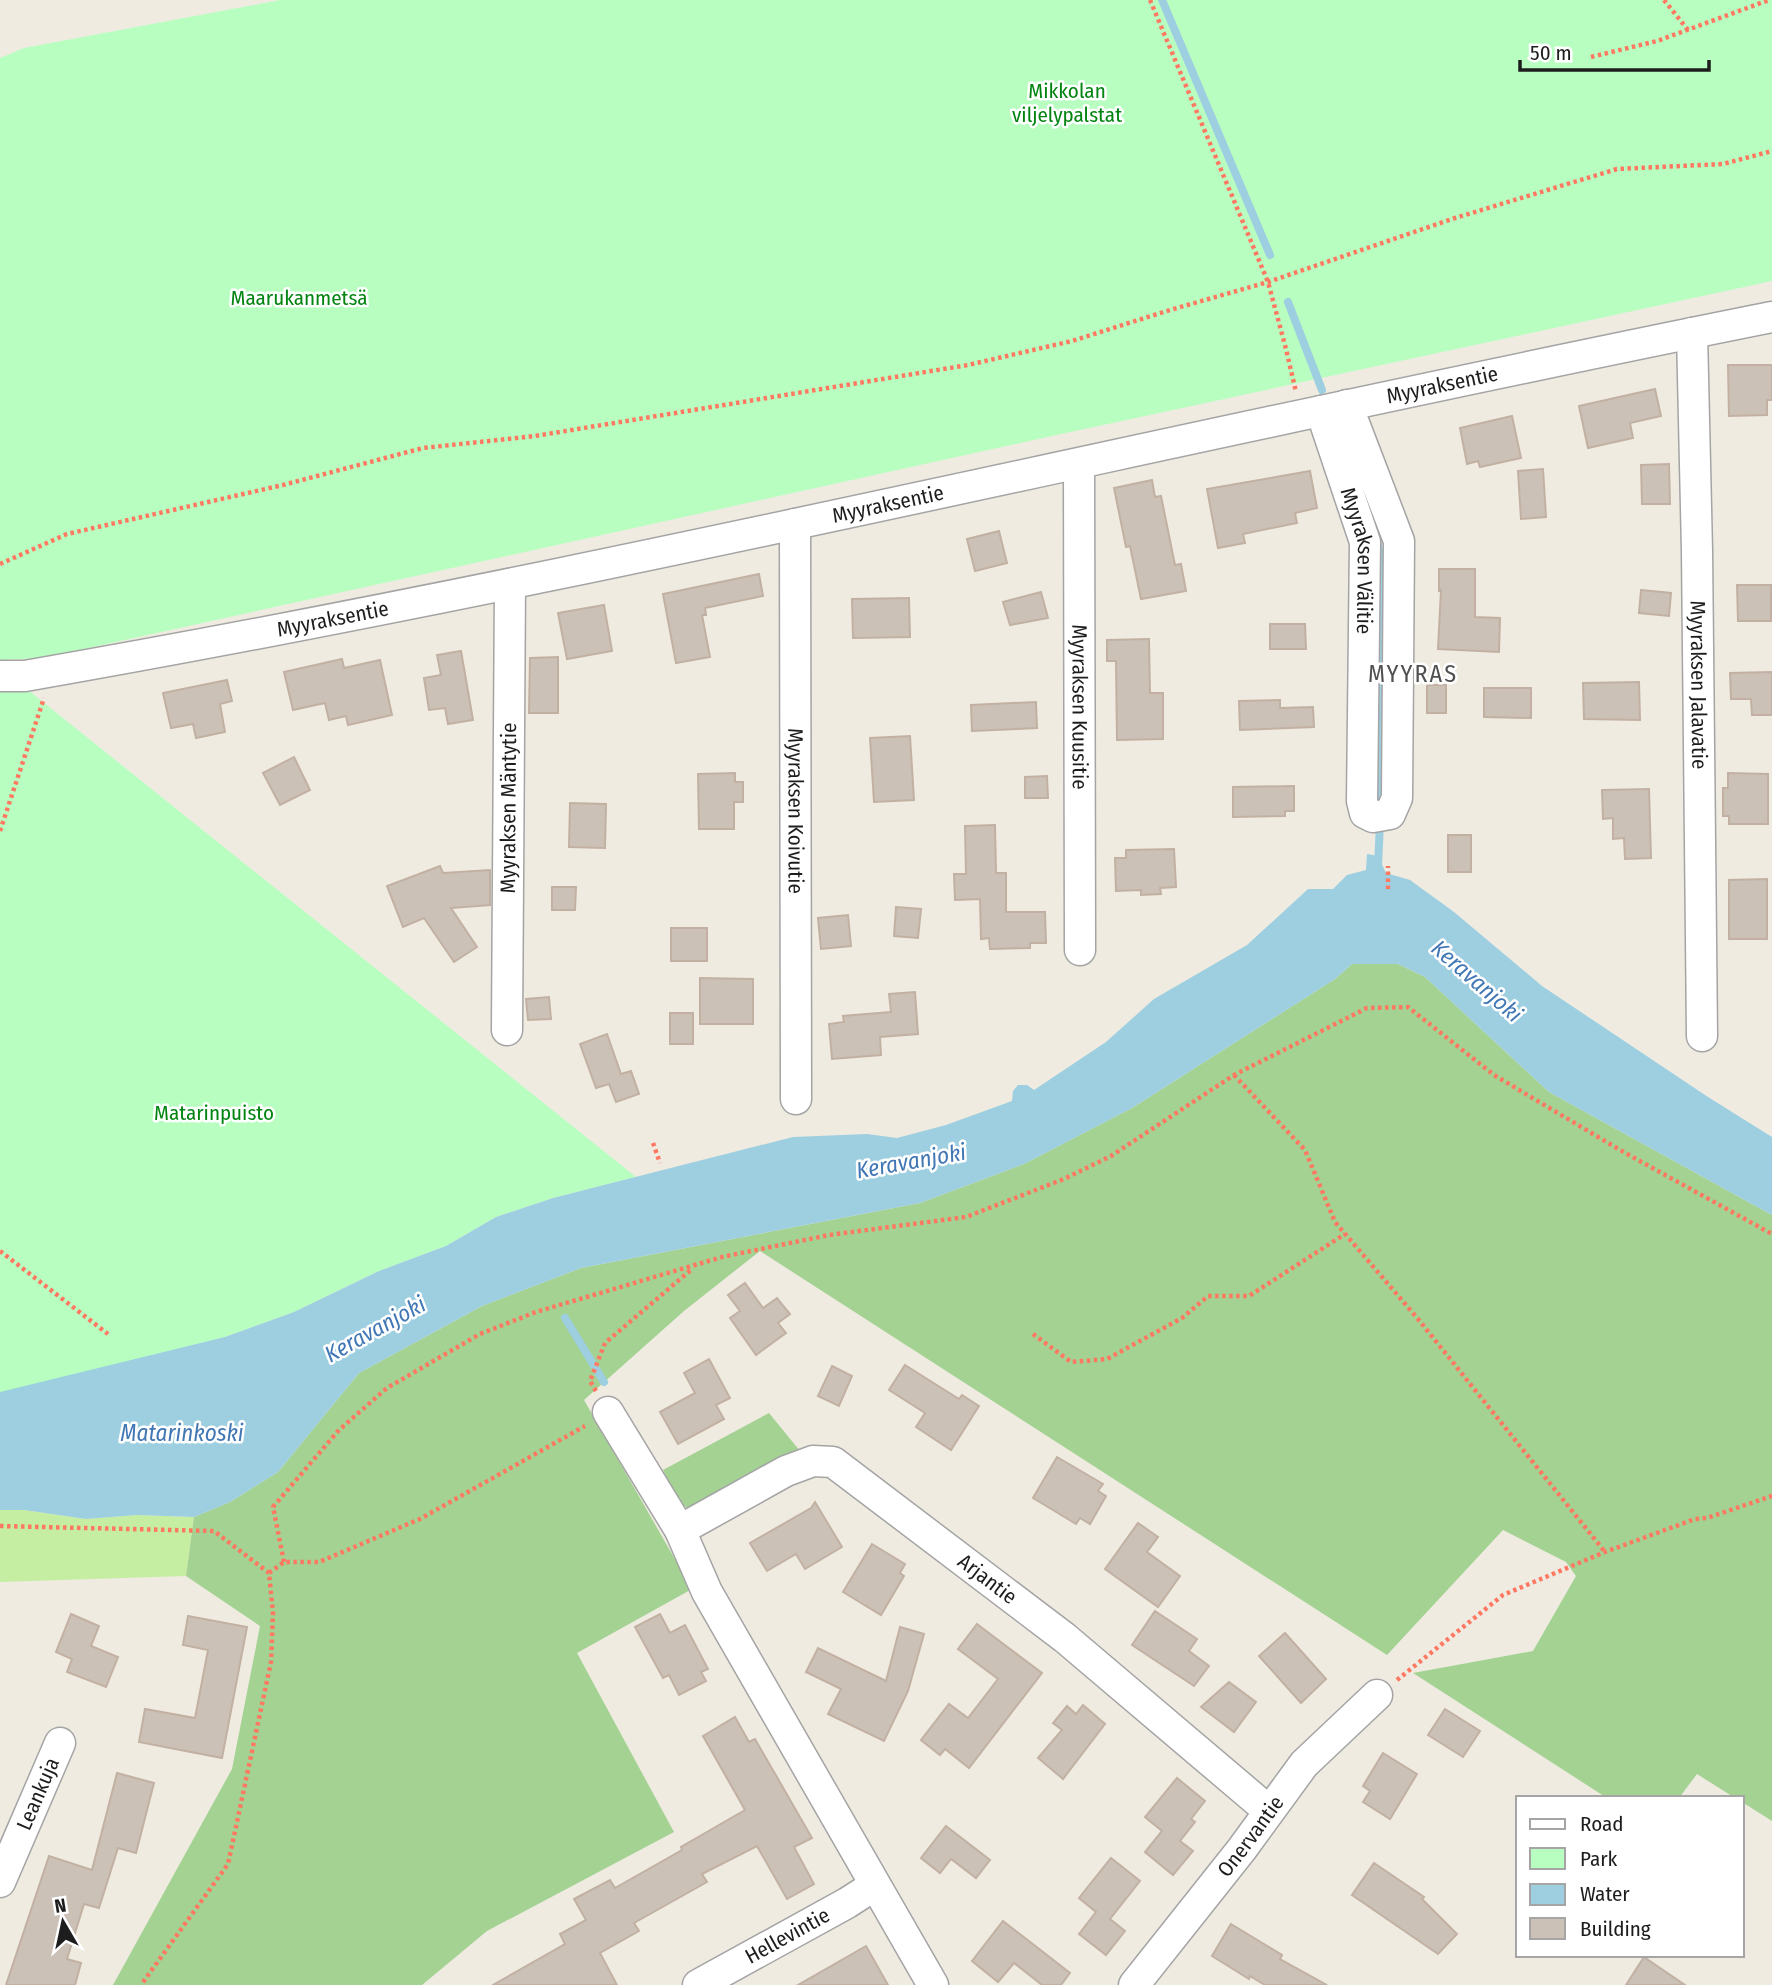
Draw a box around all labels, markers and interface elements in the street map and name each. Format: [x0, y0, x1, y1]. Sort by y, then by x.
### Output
scale bar [1520, 28, 1709, 72]
text: 50 m [1530, 40, 1572, 66]
park label: Mikkolan viljelypalstat [1012, 78, 1122, 128]
park label: Maarukanmetsä [230, 285, 368, 311]
street label: Myyraksentie [1384, 361, 1500, 409]
street label: Myyraksentie [830, 480, 946, 529]
street label: Myyraksen Välitie [1335, 484, 1379, 634]
street label: Myyraksentie [275, 595, 391, 643]
street label: Myyraksen Jalavatie [1685, 600, 1712, 770]
street label: Myyraksen Kuusitie [1066, 624, 1093, 790]
district label: MYYRAS [1368, 660, 1458, 688]
street label: Myyraksen Mäntytie [495, 723, 522, 893]
street label: Myyraksen Koivutie [782, 728, 809, 894]
water label: Keravanjoki [1426, 934, 1528, 1028]
park label: Matarinpuisto [154, 1100, 274, 1126]
water label: Keravanjoki [854, 1138, 968, 1184]
water label: Keravanjoki [320, 1290, 431, 1368]
water label: Matarinkoski [120, 1419, 244, 1447]
street label: Arjantie [953, 1548, 1022, 1610]
street label: Leankuja [11, 1754, 65, 1834]
street label: Onervantie [1212, 1791, 1290, 1882]
legend [1516, 1796, 1744, 1957]
text: Road [1580, 1811, 1624, 1837]
text: Park [1580, 1846, 1618, 1872]
text: Water [1580, 1881, 1630, 1907]
north arrow [28, 1887, 98, 1957]
text: N [53, 1893, 68, 1918]
street label: Hellevintie [740, 1902, 834, 1970]
text: Building [1580, 1916, 1651, 1942]

